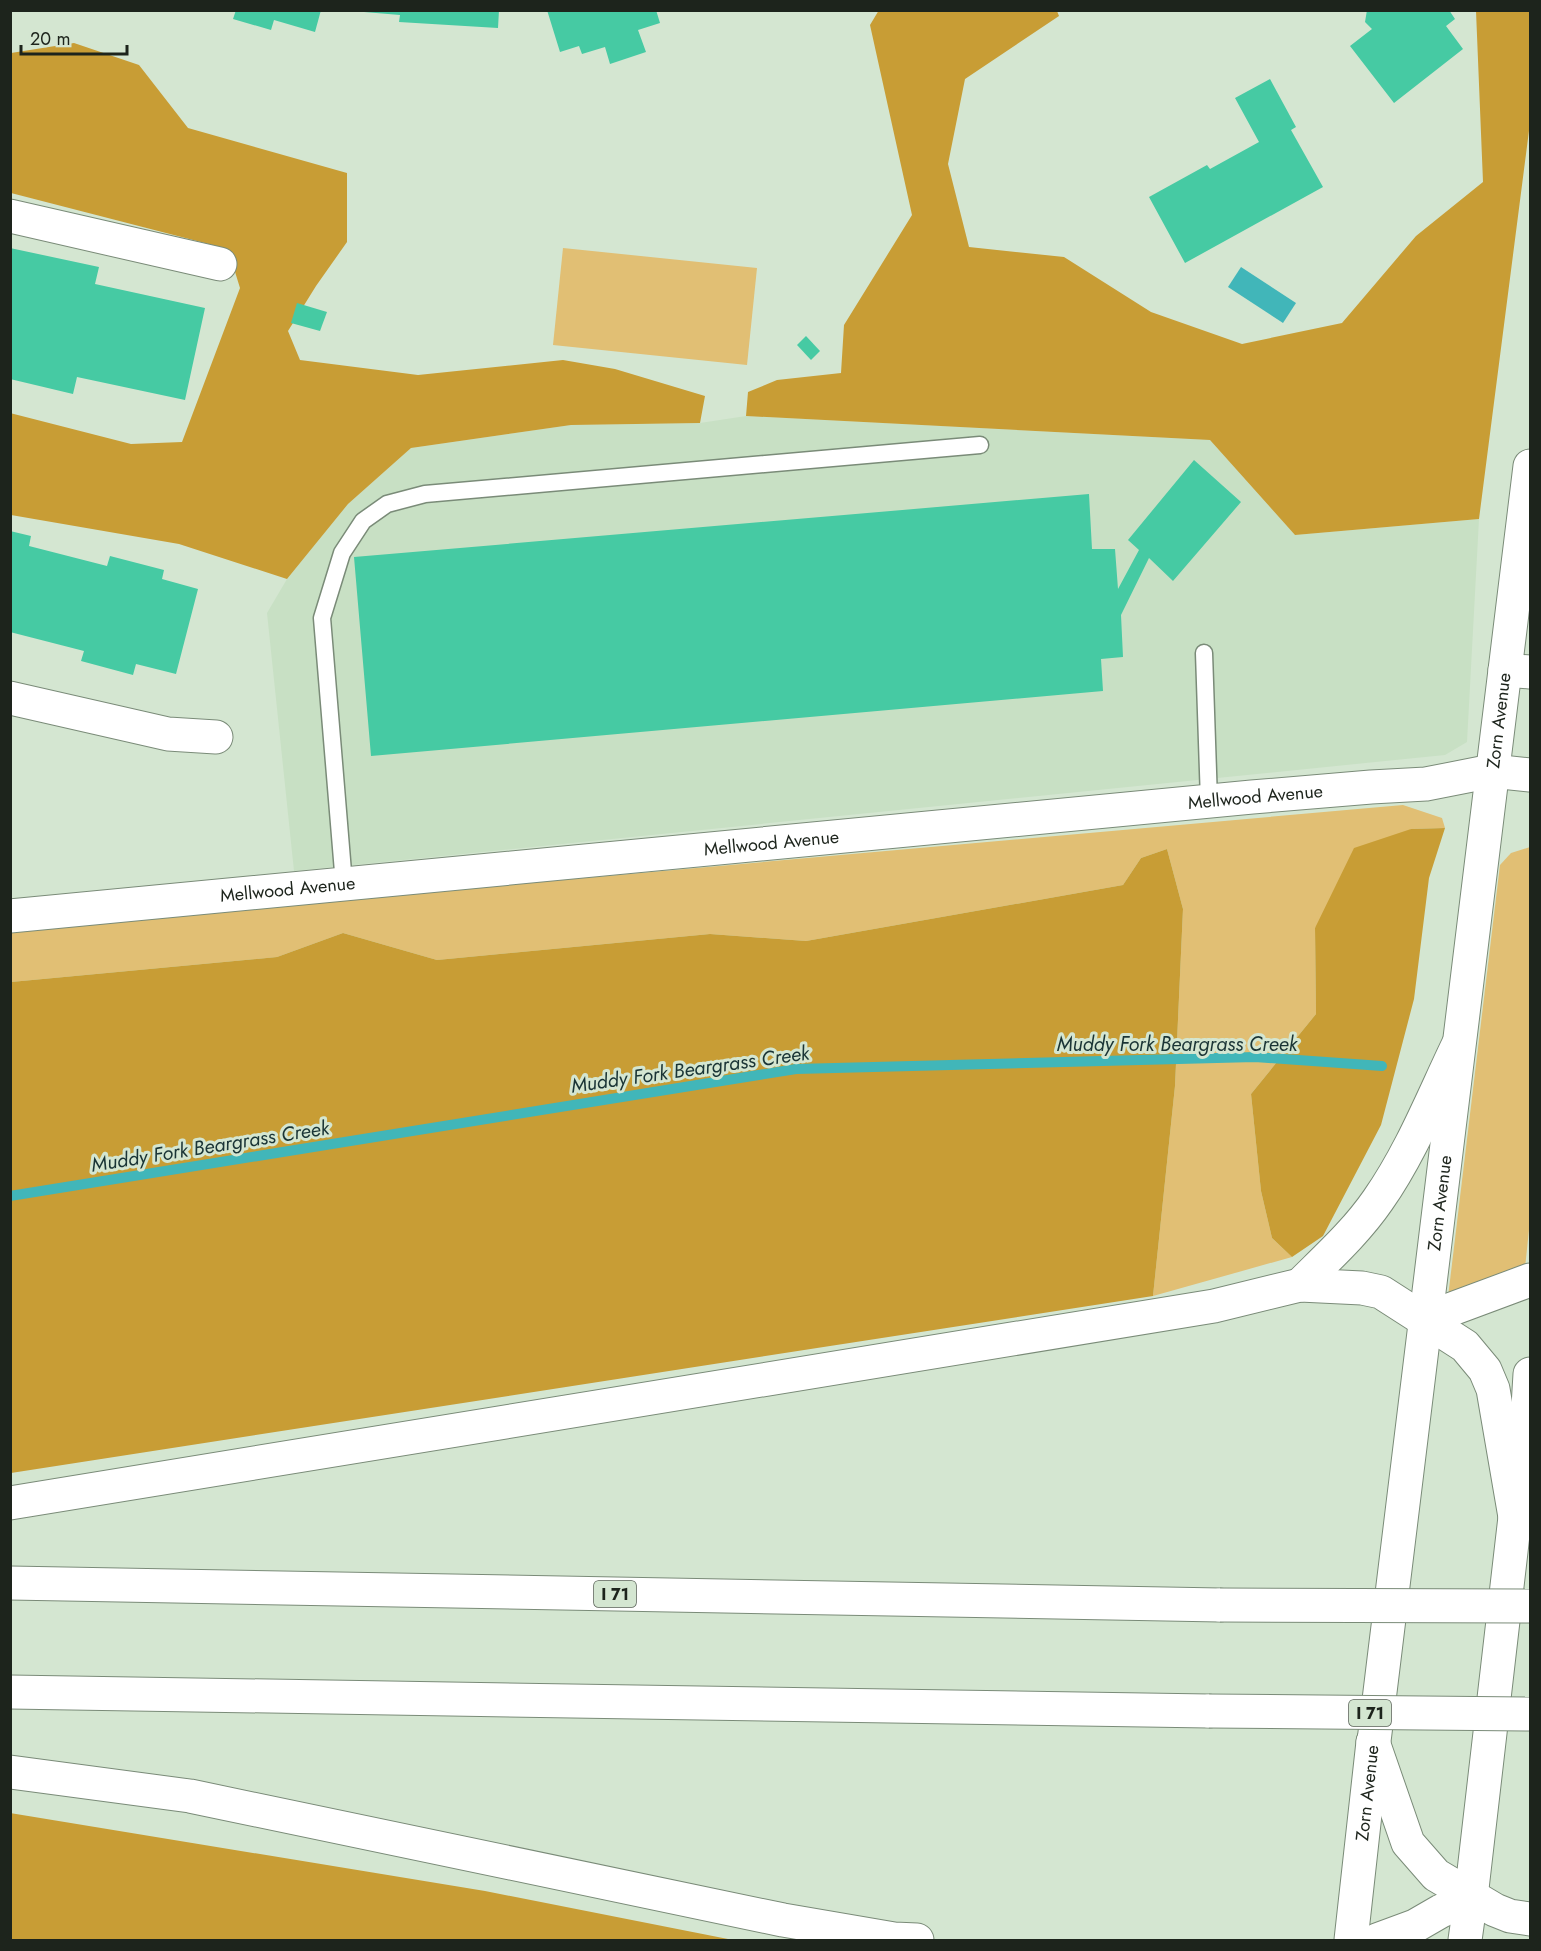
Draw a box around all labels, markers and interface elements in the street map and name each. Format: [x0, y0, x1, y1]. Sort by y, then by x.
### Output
scale bar [21, 18, 128, 56]
text: 20 m [30, 26, 70, 52]
street label: Zorn Avenue [1480, 671, 1518, 770]
street label: Mellwood Avenue [1187, 778, 1324, 816]
street label: Mellwood Avenue [703, 824, 840, 862]
street label: Mellwood Avenue [219, 870, 356, 909]
water label: Muddy Fork Beargrass Creek [1057, 1030, 1299, 1059]
water label: Muddy Fork Beargrass Creek [569, 1038, 813, 1101]
water label: Muddy Fork Beargrass Creek [89, 1113, 333, 1180]
street label: Zorn Avenue [1421, 1154, 1459, 1252]
road number: I 71 [594, 1581, 636, 1607]
road number: I 71 [1349, 1700, 1391, 1726]
street label: Zorn Avenue [1349, 1744, 1386, 1842]

